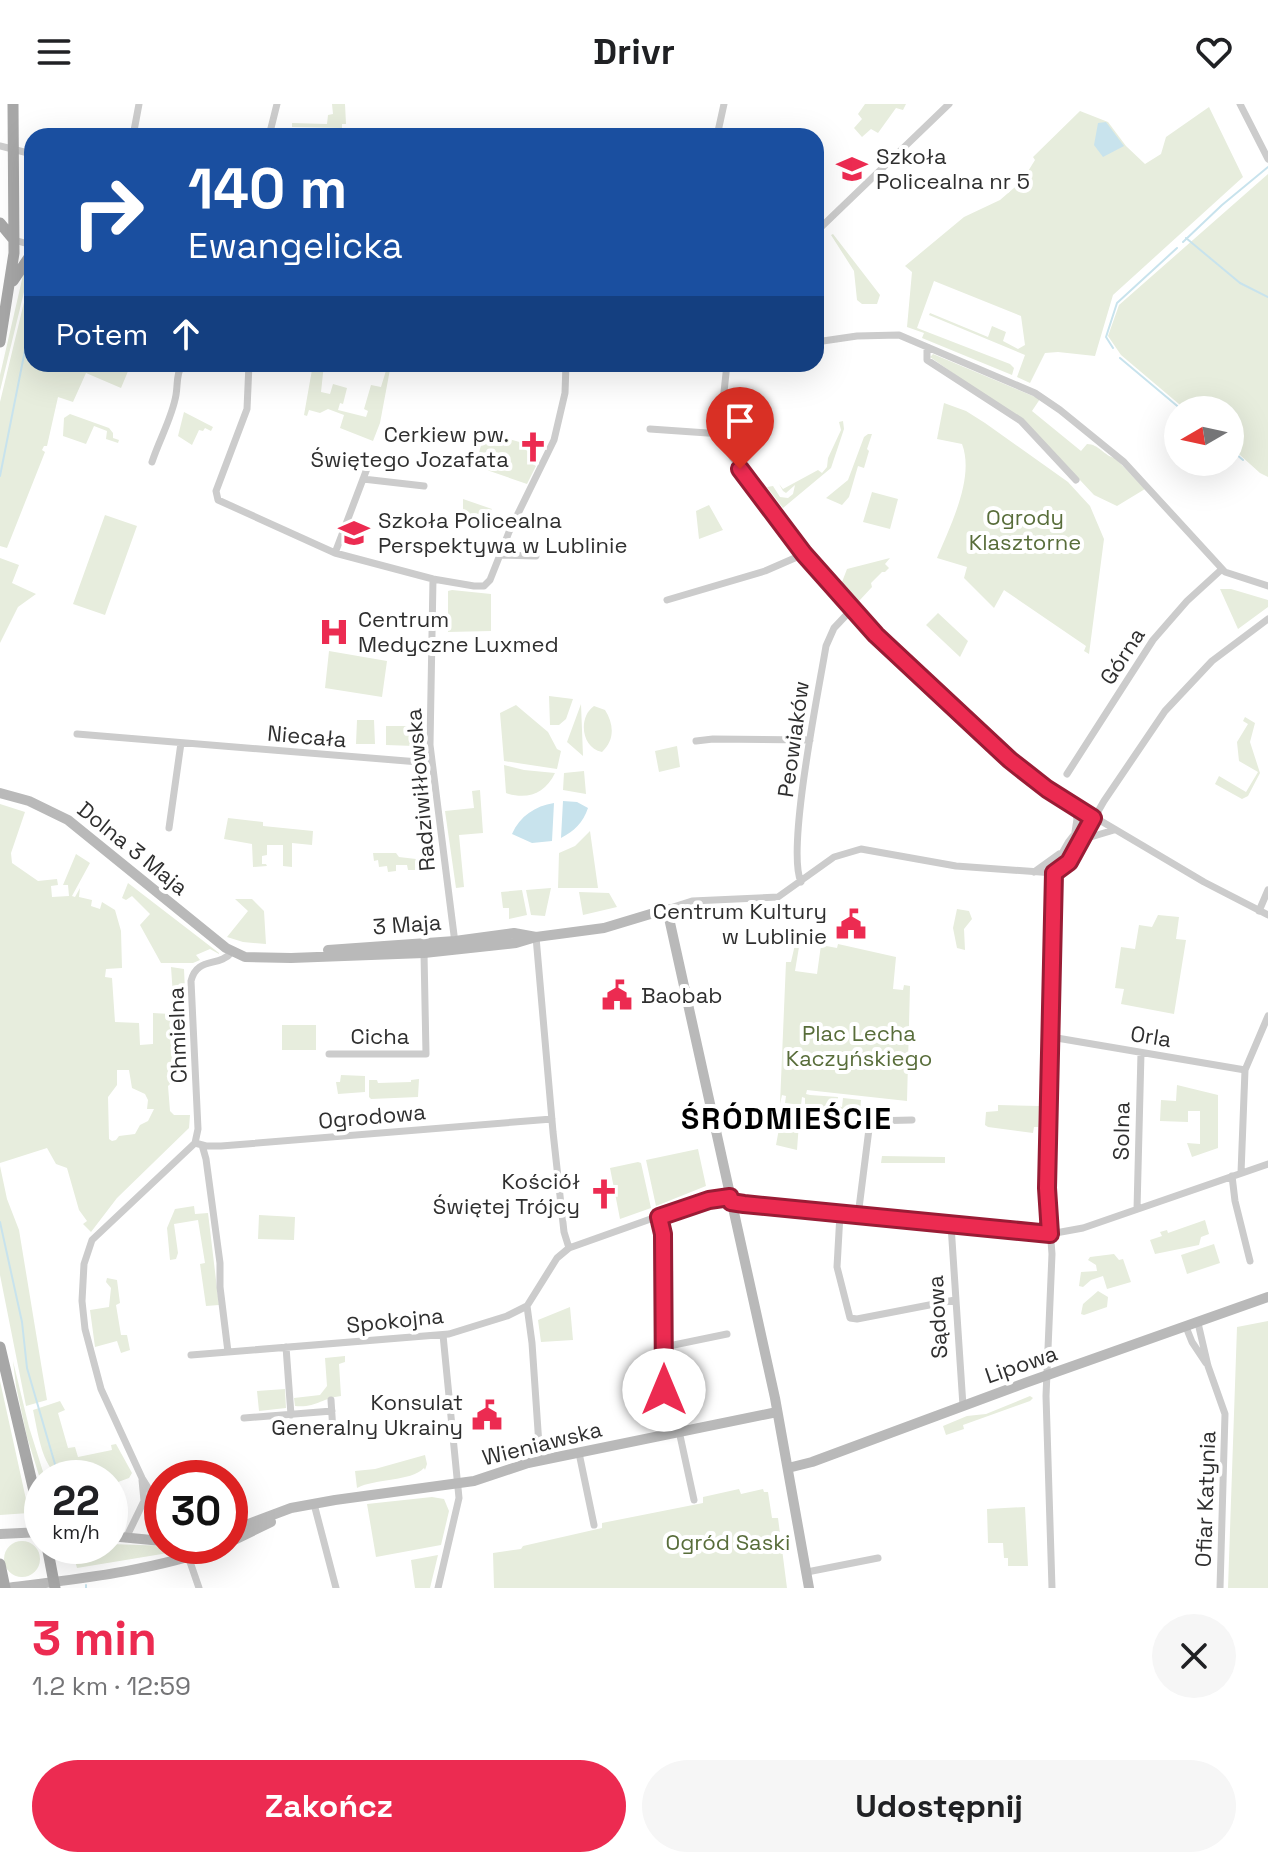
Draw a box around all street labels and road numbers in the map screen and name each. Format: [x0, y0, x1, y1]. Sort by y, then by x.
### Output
street label: Górna [1093, 622, 1151, 690]
street label: Peowiaków [771, 679, 815, 799]
street label: Radziwiłłowska [399, 707, 441, 873]
street label: Niecała [266, 719, 348, 753]
street label: Dolna 3 Maja [72, 795, 194, 901]
street label: 3 Maja [372, 908, 443, 940]
street label: Chmielna [161, 986, 193, 1084]
street label: Orla [1129, 1019, 1174, 1053]
street label: Cicha [351, 1022, 410, 1050]
street label: Ogrodowa [317, 1097, 427, 1135]
street label: Solna [1106, 1101, 1136, 1161]
street label: Sądowa [921, 1274, 953, 1359]
street label: Spokojna [345, 1301, 445, 1339]
street label: Lipowa [981, 1338, 1061, 1389]
street label: Wieniawska [479, 1415, 605, 1471]
street label: Ofiar Katynia [1189, 1430, 1221, 1568]

